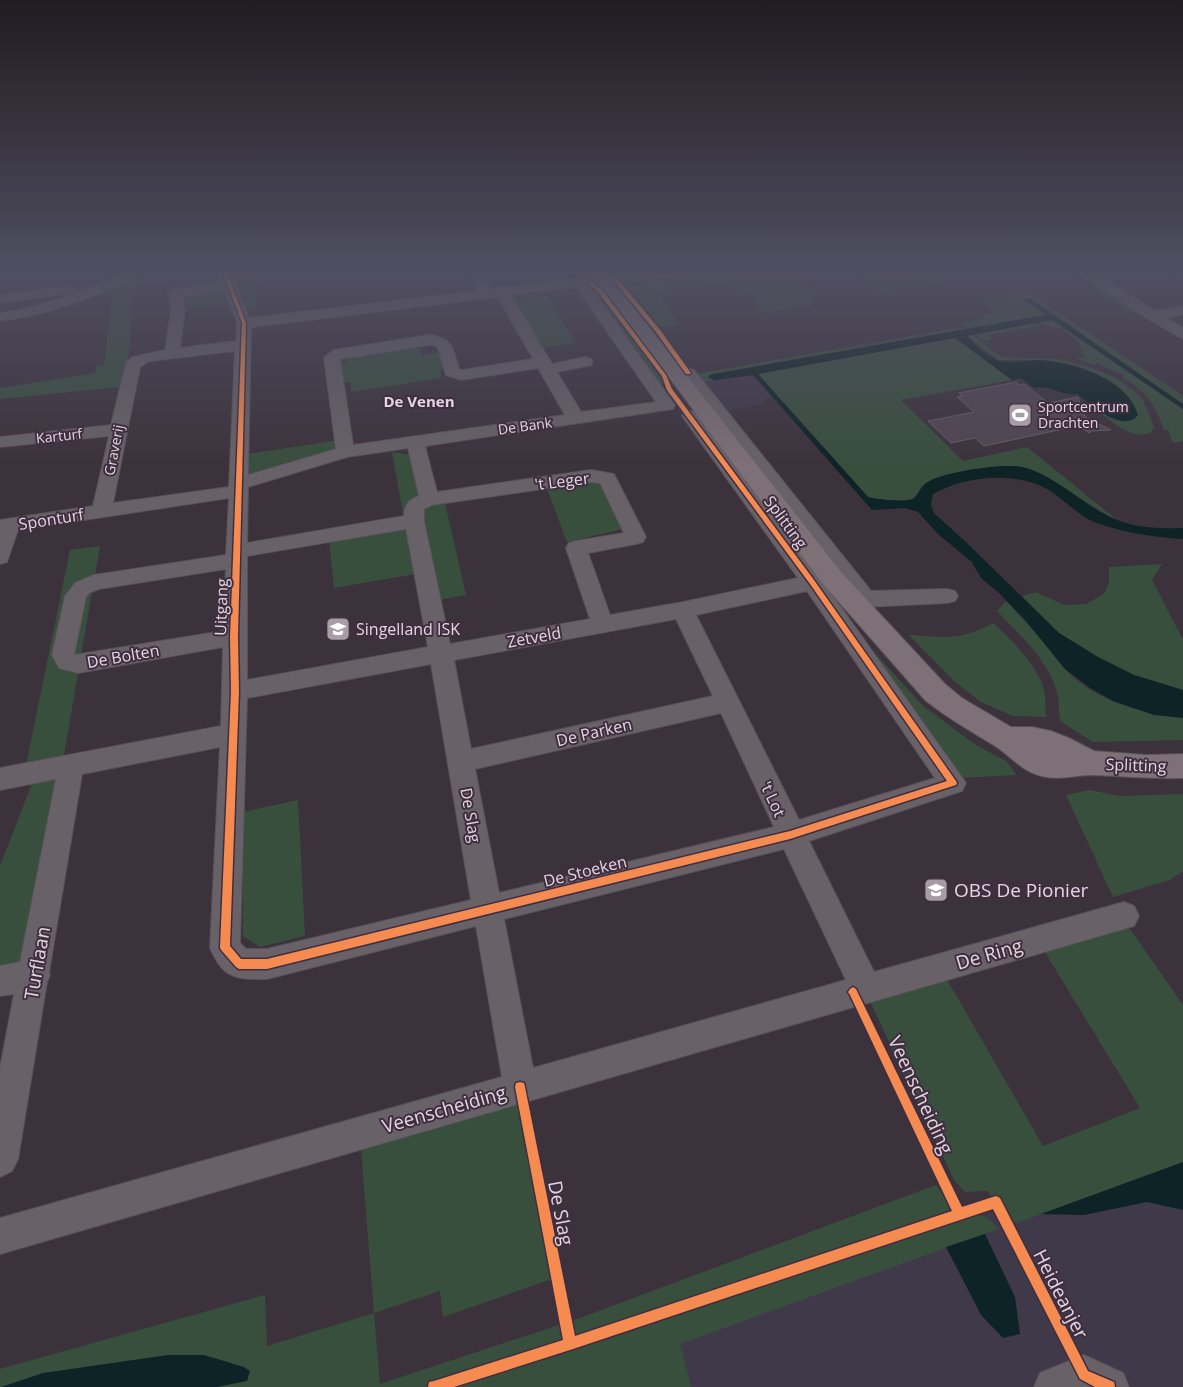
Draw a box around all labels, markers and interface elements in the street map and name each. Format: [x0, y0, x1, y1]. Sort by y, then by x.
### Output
district label: De Venen [383, 391, 455, 411]
place label: Sportcentrum Drachten [1038, 397, 1129, 432]
sports icon: Sportcentrum Drachten [1007, 402, 1033, 428]
street label: De Bank [497, 412, 554, 439]
street label: Graverij [99, 423, 128, 477]
street label: Karturf [35, 424, 84, 447]
street label: 't Leger [533, 467, 591, 495]
street label: Splitting [759, 491, 813, 553]
street label: Sponturf [17, 503, 87, 535]
street label: Uitgang [209, 578, 233, 636]
school or university icon: Singelland ISK [325, 616, 351, 642]
place label: Singelland ISK [356, 618, 460, 640]
street label: Zetveld [505, 621, 563, 653]
street label: De Bolten [85, 639, 161, 673]
street label: De Parken [554, 713, 634, 751]
street label: Splitting [1105, 753, 1167, 777]
street label: 't Lot [755, 778, 791, 821]
street label: De Slag [455, 786, 487, 844]
street label: De Stoeken [541, 850, 629, 892]
school or university icon: OBS De Pionier [923, 877, 949, 903]
place label: OBS De Pionier [954, 877, 1089, 903]
street label: Turflaan [18, 924, 56, 1002]
street label: De Ring [953, 932, 1025, 976]
street label: Veenscheiding [882, 1032, 960, 1158]
street label: Veenscheiding [379, 1079, 509, 1139]
street label: De Slag [542, 1178, 580, 1248]
street label: Heideanjer [1027, 1245, 1095, 1343]

